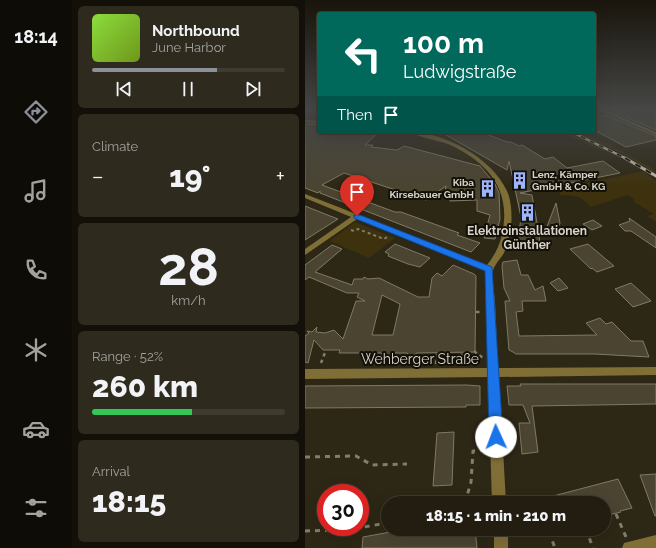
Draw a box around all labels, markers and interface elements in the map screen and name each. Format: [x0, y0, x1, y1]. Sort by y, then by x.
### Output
text: Northbound [152, 22, 240, 40]
text: 18:14 [14, 26, 58, 47]
text: 100 m [403, 27, 484, 60]
icon: left [337, 28, 389, 80]
text: June Harbor [152, 40, 226, 55]
text: Ludwigstraße [403, 61, 516, 82]
icon: previous [113, 78, 135, 100]
icon: pause [177, 78, 199, 100]
icon: next [242, 78, 264, 100]
icon: directions [22, 98, 50, 126]
icon: arrive [380, 104, 402, 126]
text: Then [337, 106, 372, 124]
text: Climate [92, 139, 138, 154]
text: 19° [169, 159, 210, 194]
text: − [92, 163, 104, 189]
text: + [276, 163, 285, 189]
place label: Lenz, Kämper GmbH & Co. KG [532, 169, 605, 192]
building icon: Lenz, Kämper GmbH & Co. KG [509, 170, 529, 190]
pin [340, 175, 374, 216]
icon: music [22, 177, 50, 205]
place label: Kiba Kirsebauer GmbH [389, 177, 474, 200]
building icon: Kiba Kirsebauer GmbH [477, 178, 497, 198]
icon: arrive [346, 181, 368, 203]
building icon: Elektroinstallationen Günther [517, 202, 537, 222]
place label: Elektroinstallationen Günther [467, 224, 587, 252]
text: 28 [158, 236, 219, 297]
icon: phone [22, 256, 50, 284]
text: km/h [171, 293, 206, 308]
icon: climate [22, 336, 50, 364]
text: Range · 52% [92, 349, 163, 364]
street label: Wehberger Straße [361, 351, 479, 367]
text: 260 km [92, 369, 198, 404]
icon: car [22, 415, 50, 443]
position arrow [475, 416, 517, 458]
text: Arrival [92, 464, 130, 479]
text: 18:15 [92, 484, 166, 519]
speed limit sign: 30 [317, 484, 369, 536]
icon: filters [22, 494, 50, 522]
text: 18:15 · 1 min · 210 m [426, 507, 566, 525]

